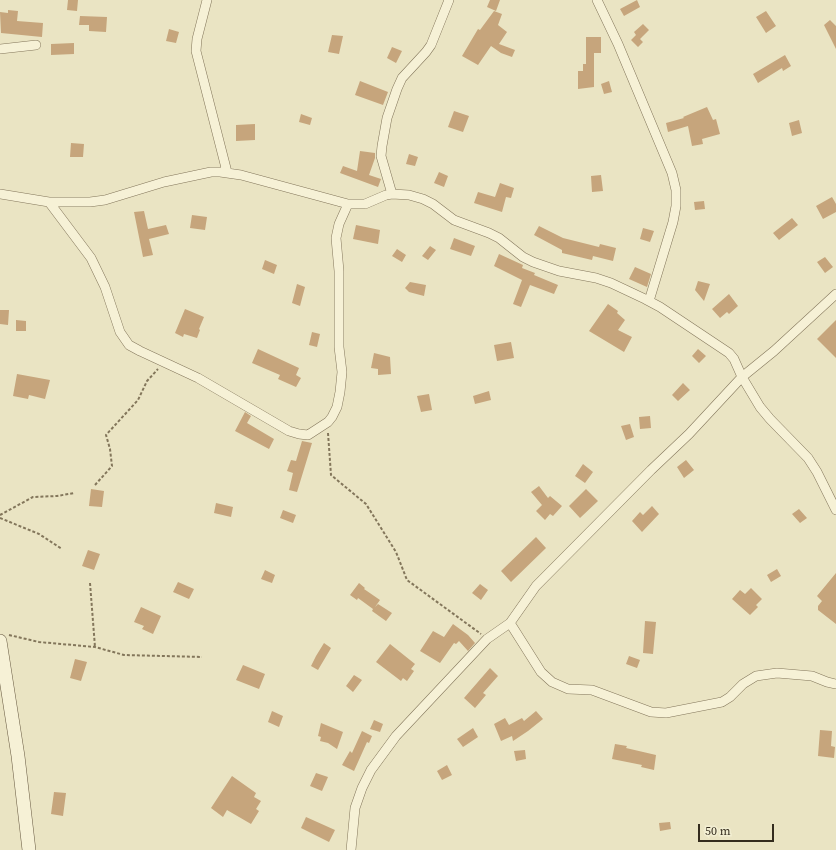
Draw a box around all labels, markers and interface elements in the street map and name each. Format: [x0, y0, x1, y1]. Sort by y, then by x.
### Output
scale bar [700, 816, 776, 842]
text: 50 m [705, 823, 731, 839]

